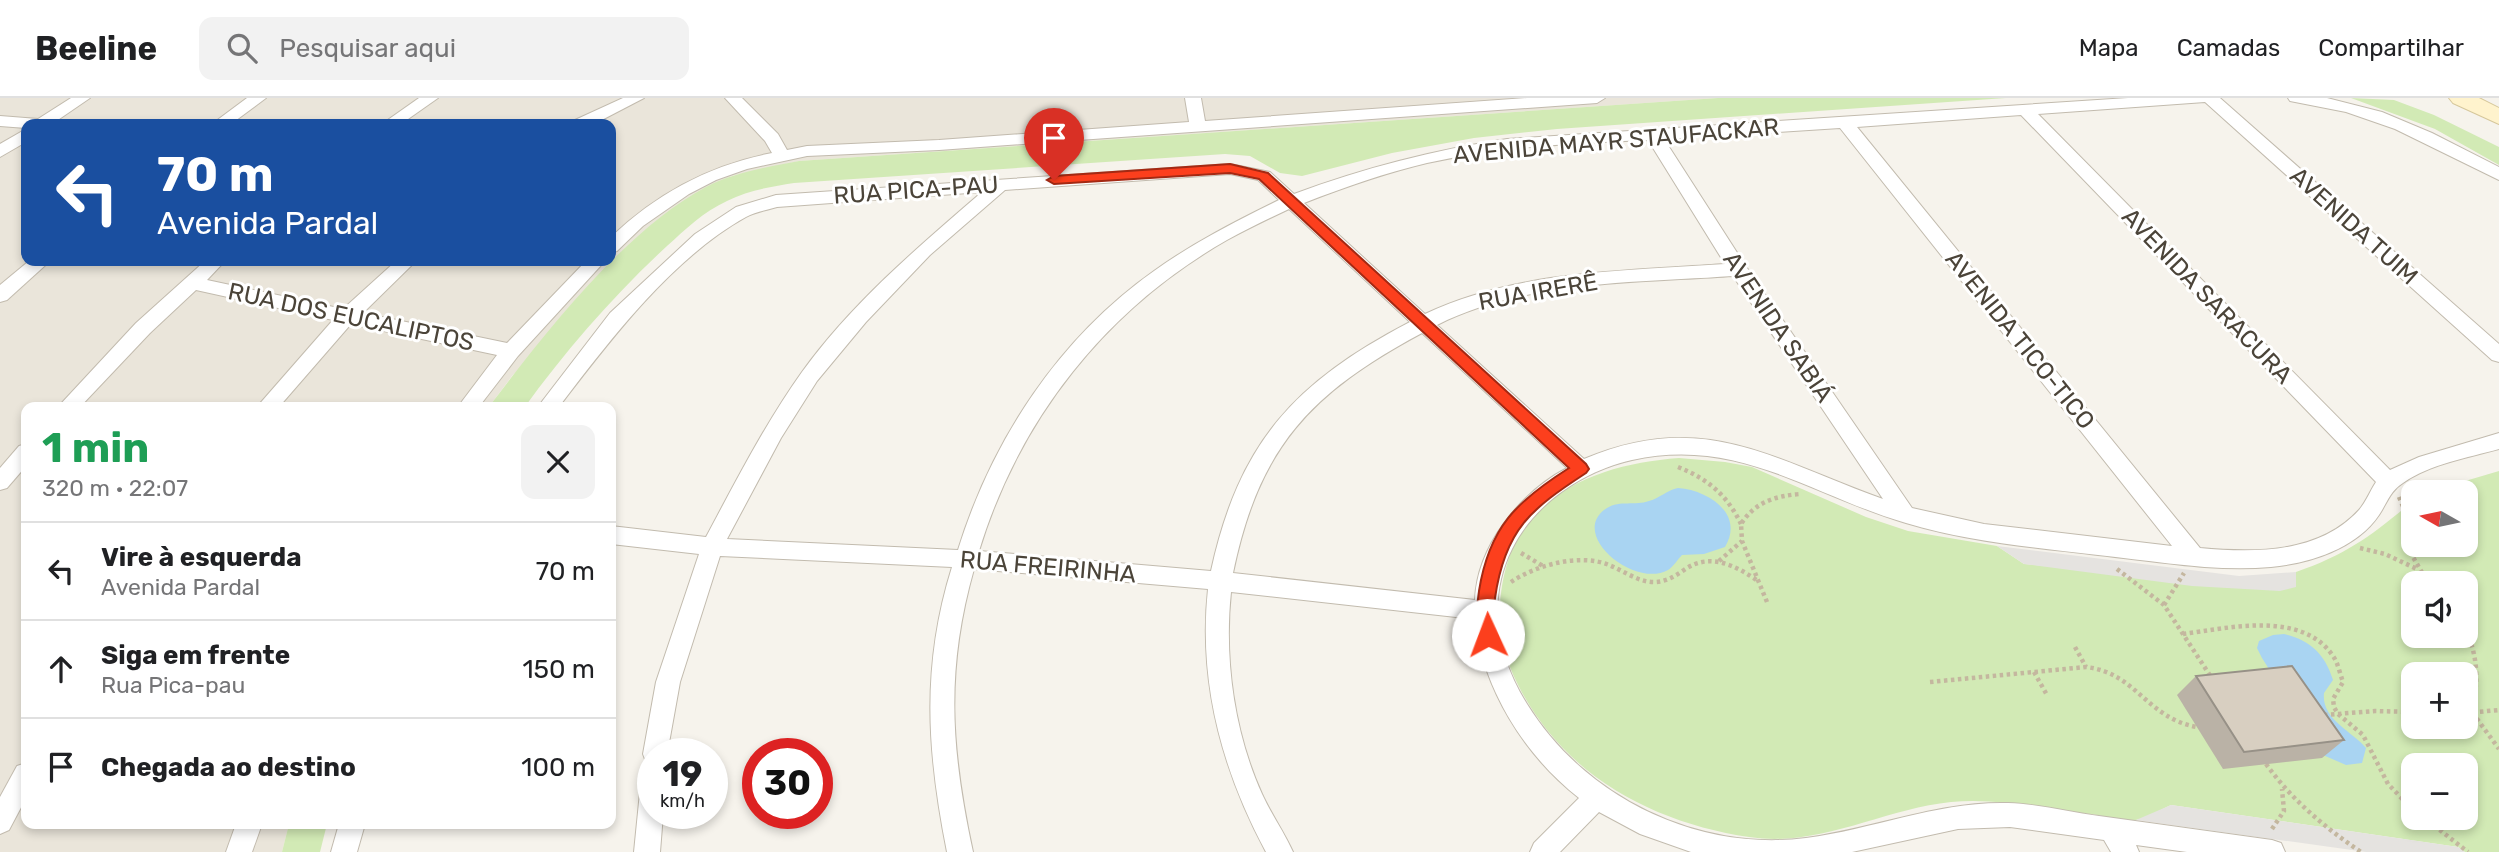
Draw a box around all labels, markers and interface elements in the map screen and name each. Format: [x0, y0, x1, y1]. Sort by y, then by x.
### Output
search box [199, 17, 689, 80]
text: Beeline [35, 29, 157, 68]
icon: search [223, 29, 261, 67]
text: Pesquisar aqui [279, 33, 456, 64]
text: Mapa [2079, 34, 2139, 62]
text: Camadas [2177, 34, 2280, 62]
text: Compartilhar [2318, 34, 2464, 62]
pin [1024, 108, 1084, 180]
street label: AVENIDA MAYR STAUFACKAR [1452, 113, 1780, 169]
icon: arrive [1035, 119, 1073, 157]
text: 70 m [157, 145, 274, 203]
icon: left [42, 147, 133, 238]
street label: AVENIDA TUIM [2285, 161, 2423, 291]
street label: RUA PICA-PAU [833, 170, 999, 210]
street label: AVENIDA SARACURA [2116, 203, 2298, 389]
text: Avenida Pardal [157, 204, 378, 242]
street label: AVENIDA TICO-TICO [1940, 245, 2100, 435]
street label: AVENIDA SABIÁ [1717, 246, 1839, 408]
street label: RUA IRERÊ [1476, 268, 1600, 316]
street label: RUA DOS EUCALIPTOS [226, 277, 476, 357]
text: 1 min [42, 423, 149, 473]
button: close [521, 425, 595, 499]
text: 320 m · 22:07 [42, 474, 188, 502]
north arrow [2401, 480, 2478, 556]
map controls [2401, 480, 2478, 830]
text: Vire à esquerda [101, 542, 302, 573]
street label: RUA FREIRINHA [959, 545, 1137, 589]
icon: left [42, 552, 80, 590]
text: 70 m [536, 556, 595, 587]
button: sound [2401, 571, 2478, 648]
text: Avenida Pardal [101, 573, 260, 601]
position arrow [1451, 598, 1525, 672]
text: Siga em frente [101, 640, 290, 671]
icon: ahead [42, 650, 80, 688]
text: 150 m [522, 654, 595, 685]
button: + [2401, 662, 2478, 739]
text: Rua Pica-pau [101, 671, 245, 699]
speed limit sign: 30 [742, 738, 833, 829]
icon: arrive [42, 748, 80, 786]
text: Chegada ao destino [101, 752, 356, 783]
text: 100 m [521, 752, 595, 783]
text: 19 [663, 753, 702, 795]
button: − [2401, 753, 2478, 830]
text: km/h [660, 790, 705, 812]

